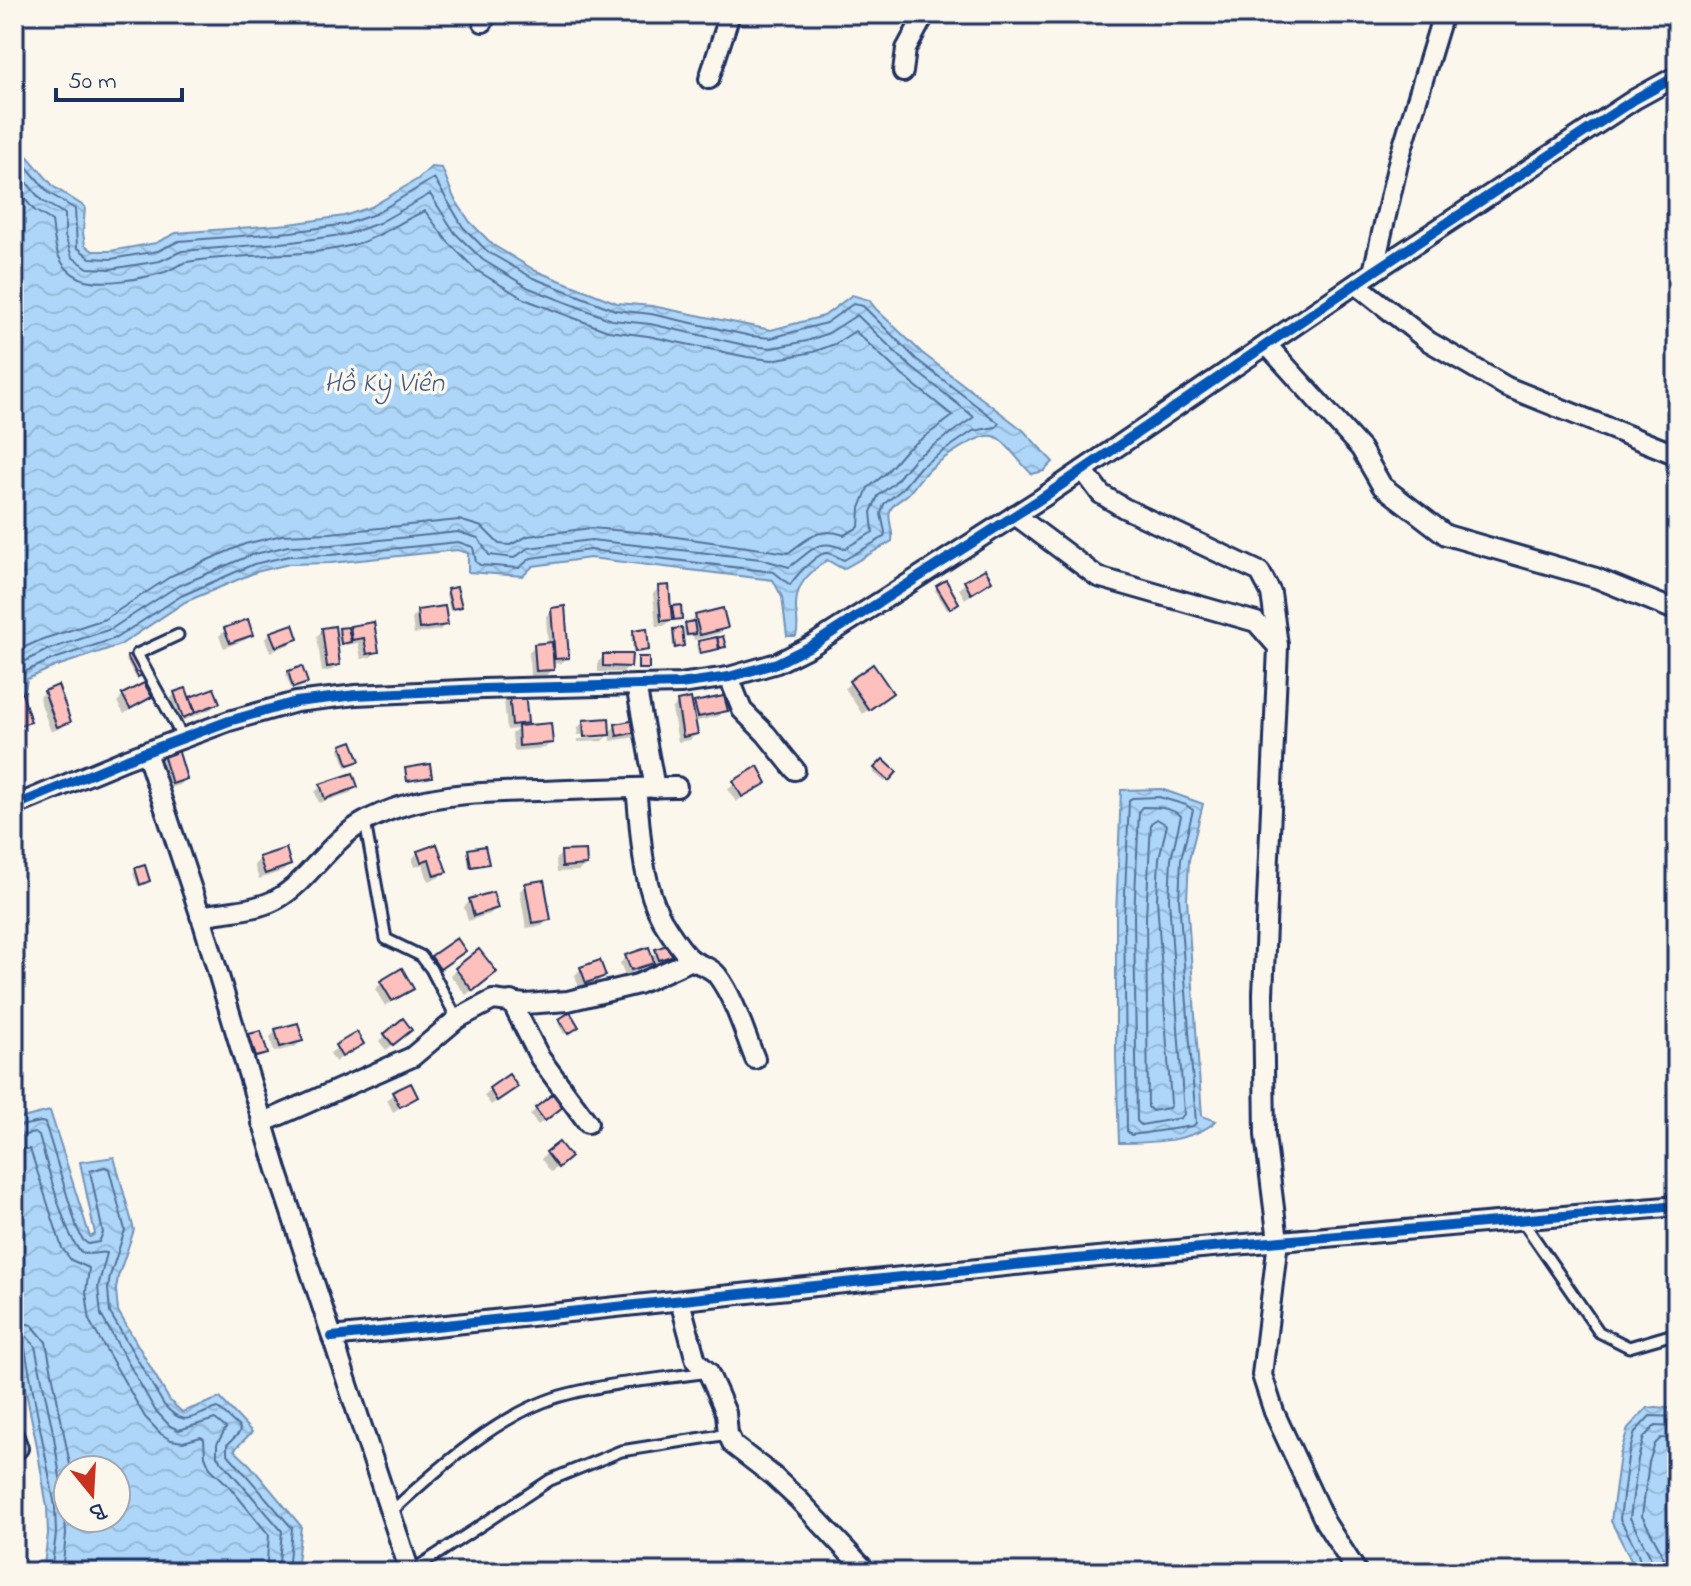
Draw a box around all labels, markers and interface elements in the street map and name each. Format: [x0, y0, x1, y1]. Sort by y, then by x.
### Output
scale bar [56, 52, 182, 102]
text: 50 m [68, 65, 117, 100]
water label: Hồ Kỳ Viên [324, 364, 445, 405]
north arrow [52, 1454, 132, 1534]
text: B [85, 1492, 110, 1528]

